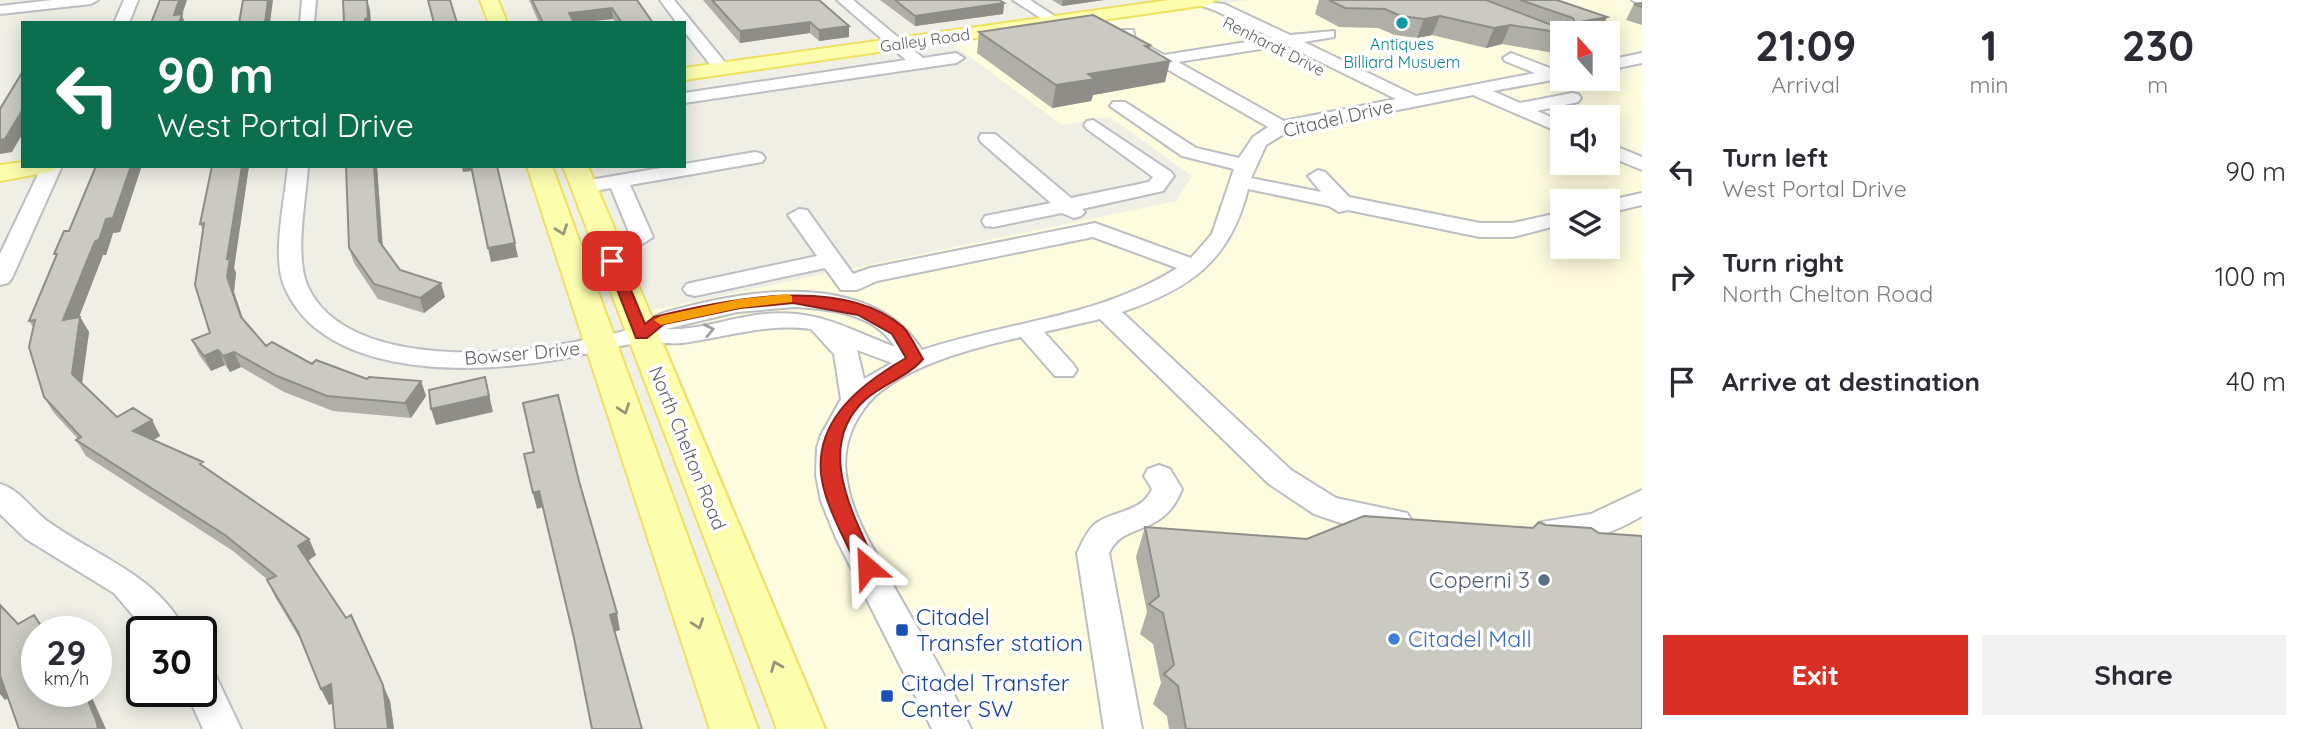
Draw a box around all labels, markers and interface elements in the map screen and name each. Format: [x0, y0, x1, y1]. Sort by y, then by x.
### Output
street label: Renhardt Drive [1220, 12, 1328, 80]
marker: Antiques Billiard Musuem [1394, 15, 1410, 31]
text: 21:09 [1755, 19, 1856, 72]
text: 1 [1981, 19, 1997, 72]
text: 230 [2122, 19, 2194, 72]
north arrow [1550, 21, 1620, 91]
map controls [1550, 21, 1620, 259]
street label: Galley Road [879, 24, 971, 56]
place label: Antiques Billiard Musuem [1344, 34, 1460, 72]
text: 90 m [157, 44, 274, 105]
icon: left [42, 49, 133, 140]
text: Arrival [1771, 70, 1840, 99]
text: min [1969, 70, 2009, 99]
text: m [2147, 70, 2168, 99]
street label: Citadel Drive [1281, 94, 1395, 142]
text: West Portal Drive [157, 105, 414, 145]
button: sound [1550, 105, 1620, 175]
text: Turn left [1722, 141, 1829, 174]
icon: left [1663, 153, 1701, 191]
text: 90 m [2225, 155, 2286, 188]
text: West Portal Drive [1722, 174, 1907, 203]
button: layers [1550, 189, 1620, 259]
one-way arrow [554, 224, 568, 236]
pin [582, 231, 642, 291]
icon: arrive [593, 242, 631, 280]
text: Turn right [1722, 246, 1844, 279]
icon: right [1663, 258, 1701, 296]
text: 100 m [2215, 260, 2286, 293]
text: North Chelton Road [1722, 279, 1933, 308]
one-way arrow [703, 323, 715, 338]
street label: Bowser Drive [463, 336, 581, 370]
street label: North Chelton Road [644, 363, 732, 533]
icon: arrive [1663, 363, 1701, 401]
text: Arrive at destination [1722, 365, 1980, 398]
text: 40 m [2226, 365, 2286, 398]
one-way arrow [616, 402, 630, 414]
position arrow [830, 530, 904, 604]
place label: Coperni 3 [1429, 565, 1530, 594]
marker: Coperni 3 [1536, 572, 1552, 588]
place label: Citadel Transfer station [916, 602, 1083, 657]
speed limit sign: 30 [126, 616, 217, 707]
one-way arrow [690, 617, 704, 630]
marker: Citadel Transfer station [894, 622, 910, 638]
place label: Citadel Mall [1408, 624, 1532, 653]
text: 29 [47, 630, 86, 674]
marker: Citadel Mall [1386, 631, 1402, 647]
button: Exit [1663, 635, 1968, 715]
button: Share [1982, 635, 2286, 715]
one-way arrow [770, 660, 784, 672]
text: km/h [44, 667, 89, 690]
place label: Citadel Transfer Center SW [901, 668, 1070, 723]
marker: Citadel Transfer Center SW [879, 688, 895, 704]

